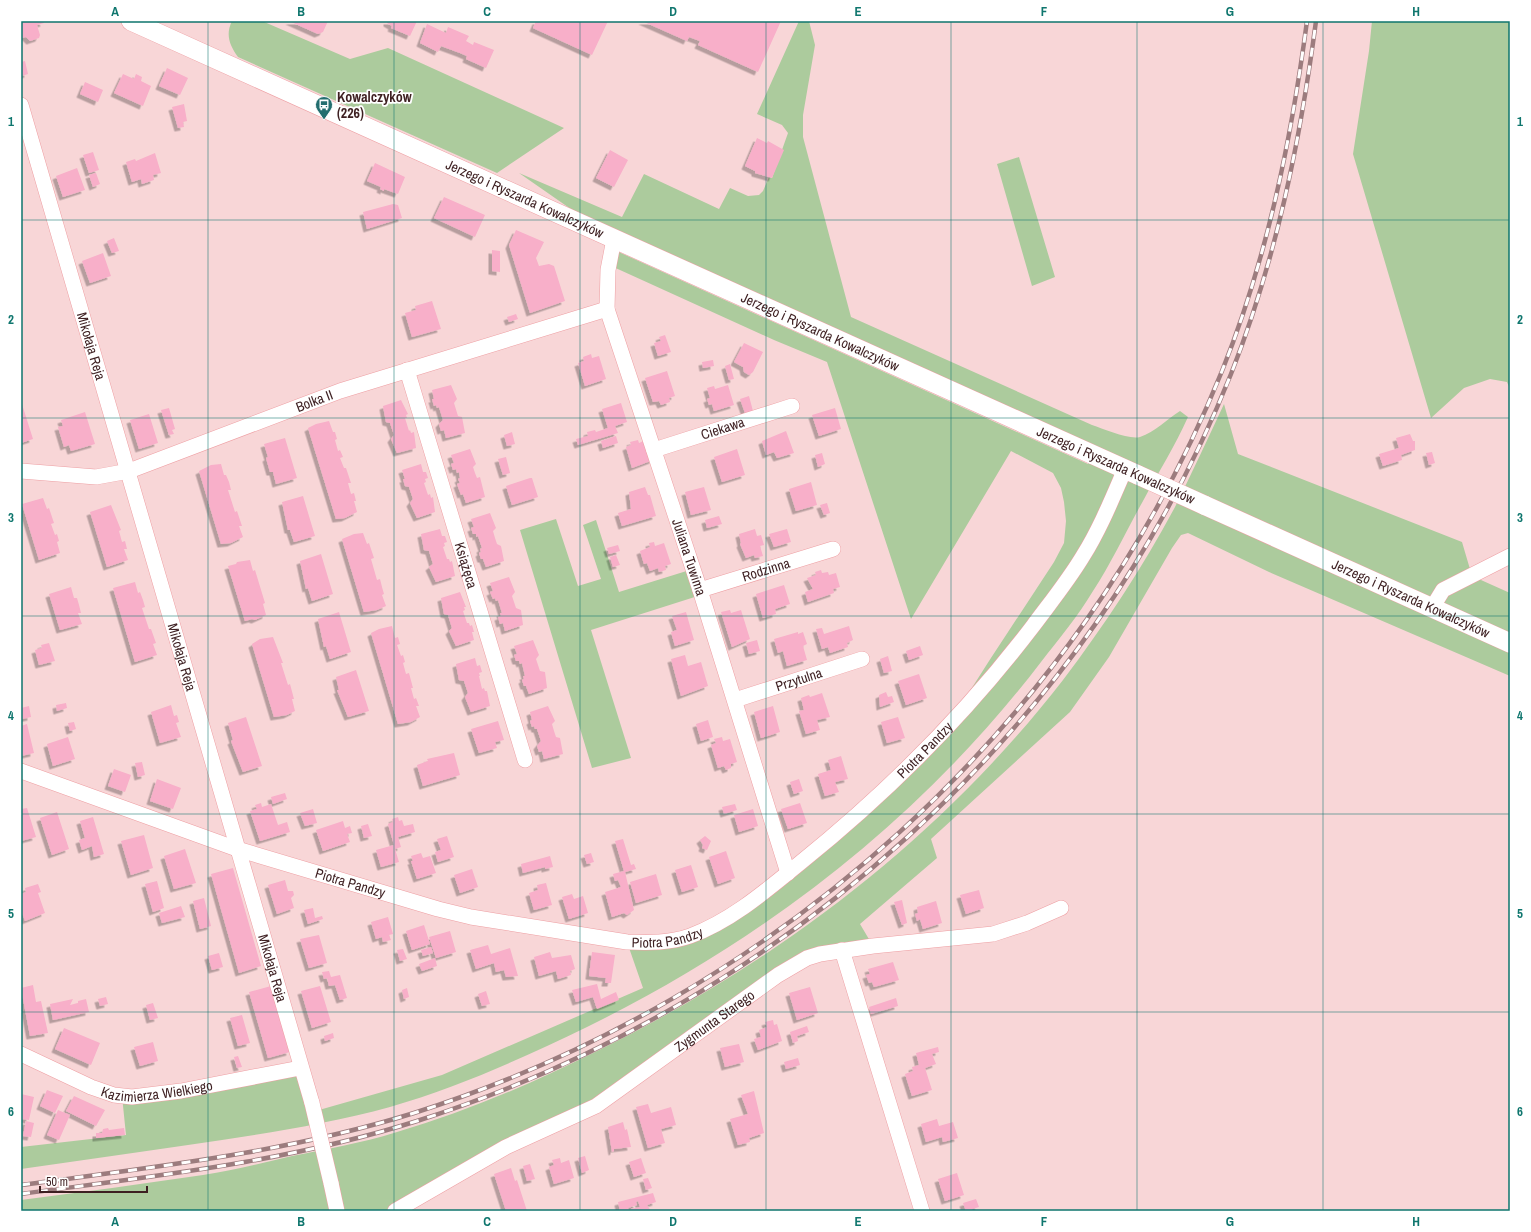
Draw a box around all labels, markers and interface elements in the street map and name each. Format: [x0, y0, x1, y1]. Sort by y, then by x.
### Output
text: A [111, 3, 119, 20]
text: B [297, 3, 305, 20]
text: C [483, 3, 491, 20]
text: D [669, 3, 677, 20]
text: E [854, 3, 862, 20]
text: F [1041, 3, 1048, 20]
text: G [1226, 3, 1234, 20]
text: H [1412, 3, 1420, 20]
place label: Kowalczyków (226) [337, 88, 412, 122]
bus stop icon: Kowalczyków (226) [314, 95, 334, 120]
text: 1 [8, 113, 14, 130]
text: 1 [1517, 113, 1523, 130]
street label: Jerzego i Ryszarda Kowalczyków [443, 155, 607, 242]
street label: Jerzego i Ryszarda Kowalczyków [738, 288, 903, 375]
street label: Mikołaja Reja [73, 310, 110, 383]
text: 2 [8, 311, 14, 328]
text: 2 [1517, 311, 1523, 328]
street label: Bolka II [293, 386, 335, 416]
street label: Ciekawa [699, 413, 747, 443]
street label: Jerzego i Ryszarda Kowalczyków [1034, 422, 1198, 508]
text: 3 [8, 509, 14, 526]
text: 3 [1517, 509, 1523, 526]
street label: Juliana Tuwima [668, 516, 710, 598]
street label: Książęca [451, 540, 482, 591]
street label: Rodzinna [740, 554, 793, 586]
street label: Jerzego i Ryszarda Kowalczyków [1329, 555, 1493, 642]
street label: Mikołaja Reja [164, 621, 201, 694]
street label: Przytulna [773, 663, 825, 695]
text: 4 [8, 707, 14, 724]
text: 4 [1517, 707, 1523, 724]
street label: Piotra Pandzy [893, 718, 957, 782]
street label: Piotra Pandzy [313, 864, 388, 902]
text: 5 [8, 905, 14, 922]
text: 5 [1517, 905, 1523, 922]
street label: Piotra Pandzy [631, 923, 706, 951]
street label: Mikołaja Reja [254, 932, 291, 1005]
street label: Zygmunta Starego [671, 986, 758, 1056]
street label: Kazimierza Wielkiego [99, 1076, 214, 1106]
text: 6 [8, 1103, 14, 1120]
text: 6 [1517, 1103, 1523, 1120]
scale bar [40, 1168, 147, 1194]
text: 50 m [46, 1174, 68, 1190]
text: A [111, 1213, 119, 1230]
text: B [297, 1213, 305, 1230]
text: C [483, 1213, 491, 1230]
text: D [669, 1213, 677, 1230]
text: E [854, 1213, 862, 1230]
text: F [1041, 1213, 1048, 1230]
text: G [1226, 1213, 1234, 1230]
text: H [1412, 1213, 1420, 1230]

